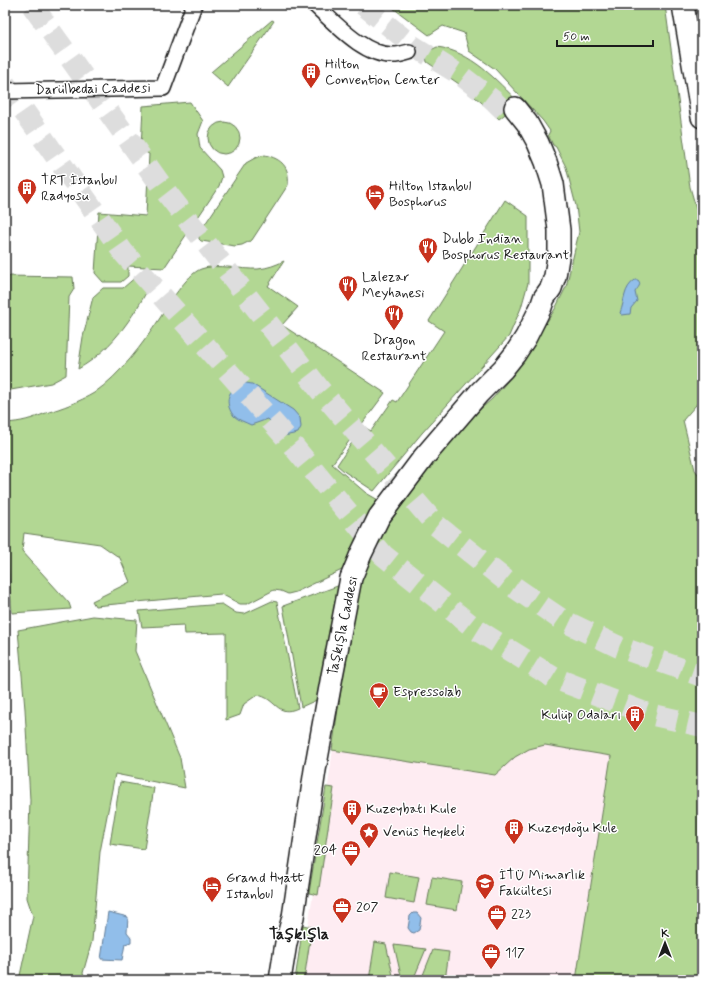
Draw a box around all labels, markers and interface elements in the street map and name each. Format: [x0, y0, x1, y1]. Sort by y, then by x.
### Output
scale bar [557, 22, 653, 48]
text: 50 m [563, 29, 590, 45]
place label: Hilton Convention Center [325, 55, 440, 89]
building icon: Hilton Convention Center [300, 61, 322, 89]
street label: Darülbedai Caddesi [35, 79, 151, 99]
place label: TRT İstanbul Radyosu [41, 171, 117, 205]
building icon: TRT İstanbul Radyosu [16, 177, 38, 205]
place label: Hilton Istanbul Bosphorus [389, 177, 471, 211]
hotel icon: Hilton Istanbul Bosphorus [364, 183, 386, 211]
place label: Dubb Indian Bosphorus Restaurant [442, 230, 570, 264]
restaurant icon: Dubb Indian Bosphorus Restaurant [417, 236, 439, 264]
place label: Lalezar Meyhanesi [362, 268, 424, 302]
restaurant icon: Lalezar Meyhanesi [337, 274, 359, 302]
restaurant icon: Dragon Restaurant [383, 303, 405, 331]
place label: Dragon Restaurant [361, 331, 427, 365]
street label: Taşkışla Caddesi [324, 575, 362, 677]
cafe icon: Espressolab [368, 681, 390, 709]
place label: Espressolab [393, 683, 461, 701]
building icon: Kulüp Odaları [624, 704, 646, 732]
place label: Kulüp Odaları [541, 706, 621, 724]
building icon: Kuzeybatı Kule [341, 798, 363, 826]
place label: Kuzeybatı Kule [366, 800, 456, 818]
building icon: Kuzeydoğu Kule [503, 817, 525, 845]
place label: Kuzeydoğu Kule [528, 819, 618, 837]
place icon: Venüs Heykeli [358, 821, 380, 849]
place label: Venüs Heykeli [383, 823, 465, 841]
office icon: 204 [340, 839, 362, 867]
place label: 204 [314, 841, 337, 859]
place label: İTÜ Mimarlık Fakültesi [499, 866, 585, 900]
place label: Grand Hyatt Istanbul [226, 869, 305, 903]
school or university icon: İTÜ Mimarlık Fakültesi [474, 872, 496, 900]
hotel icon: Grand Hyatt Istanbul [201, 875, 223, 903]
office icon: 207 [331, 896, 353, 924]
place label: 207 [356, 898, 379, 916]
office icon: 223 [486, 903, 508, 931]
place label: 223 [511, 905, 531, 923]
north arrow [645, 923, 685, 963]
district label: Taşkışla [269, 924, 329, 945]
text: K [661, 927, 669, 941]
office icon: 117 [480, 942, 502, 970]
place label: 117 [505, 944, 525, 962]

